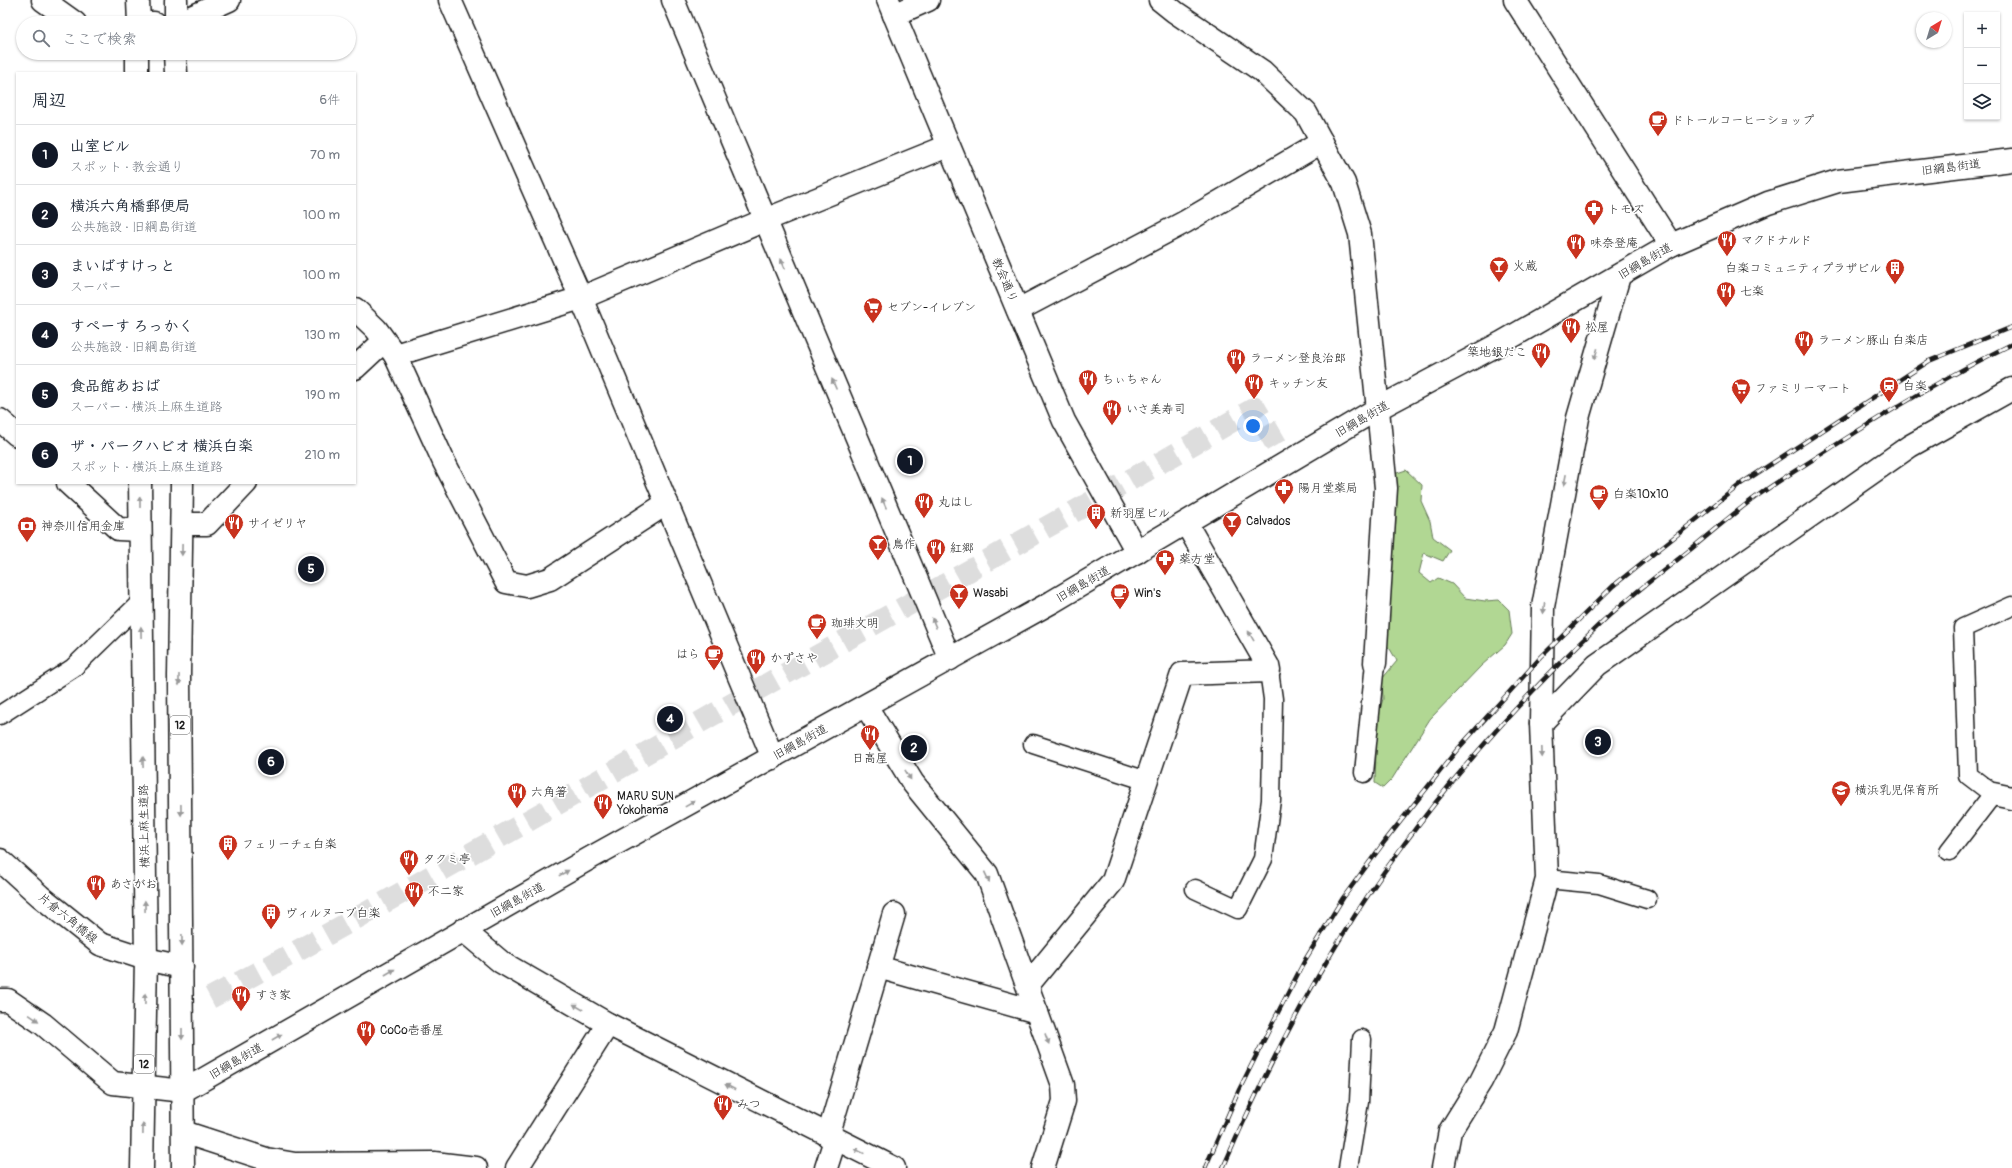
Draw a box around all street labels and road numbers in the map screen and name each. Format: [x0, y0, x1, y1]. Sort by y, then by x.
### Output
street label: 旧綱島街道 [1920, 156, 1982, 179]
street label: 旧綱島街道 [1616, 240, 1675, 283]
street label: 教会通り [988, 255, 1021, 305]
street label: 旧綱島街道 [1333, 398, 1392, 441]
street label: 旧綱島街道 [1054, 563, 1113, 606]
road number: 12 [170, 716, 190, 734]
street label: 旧綱島街道 [770, 721, 830, 764]
street label: 横浜上麻生道路 [136, 784, 153, 868]
street label: 旧綱島街道 [487, 879, 547, 922]
street label: 片倉六角橋線 [35, 890, 100, 947]
street label: 旧綱島街道 [207, 1040, 266, 1083]
road number: 12 [134, 1055, 154, 1073]

